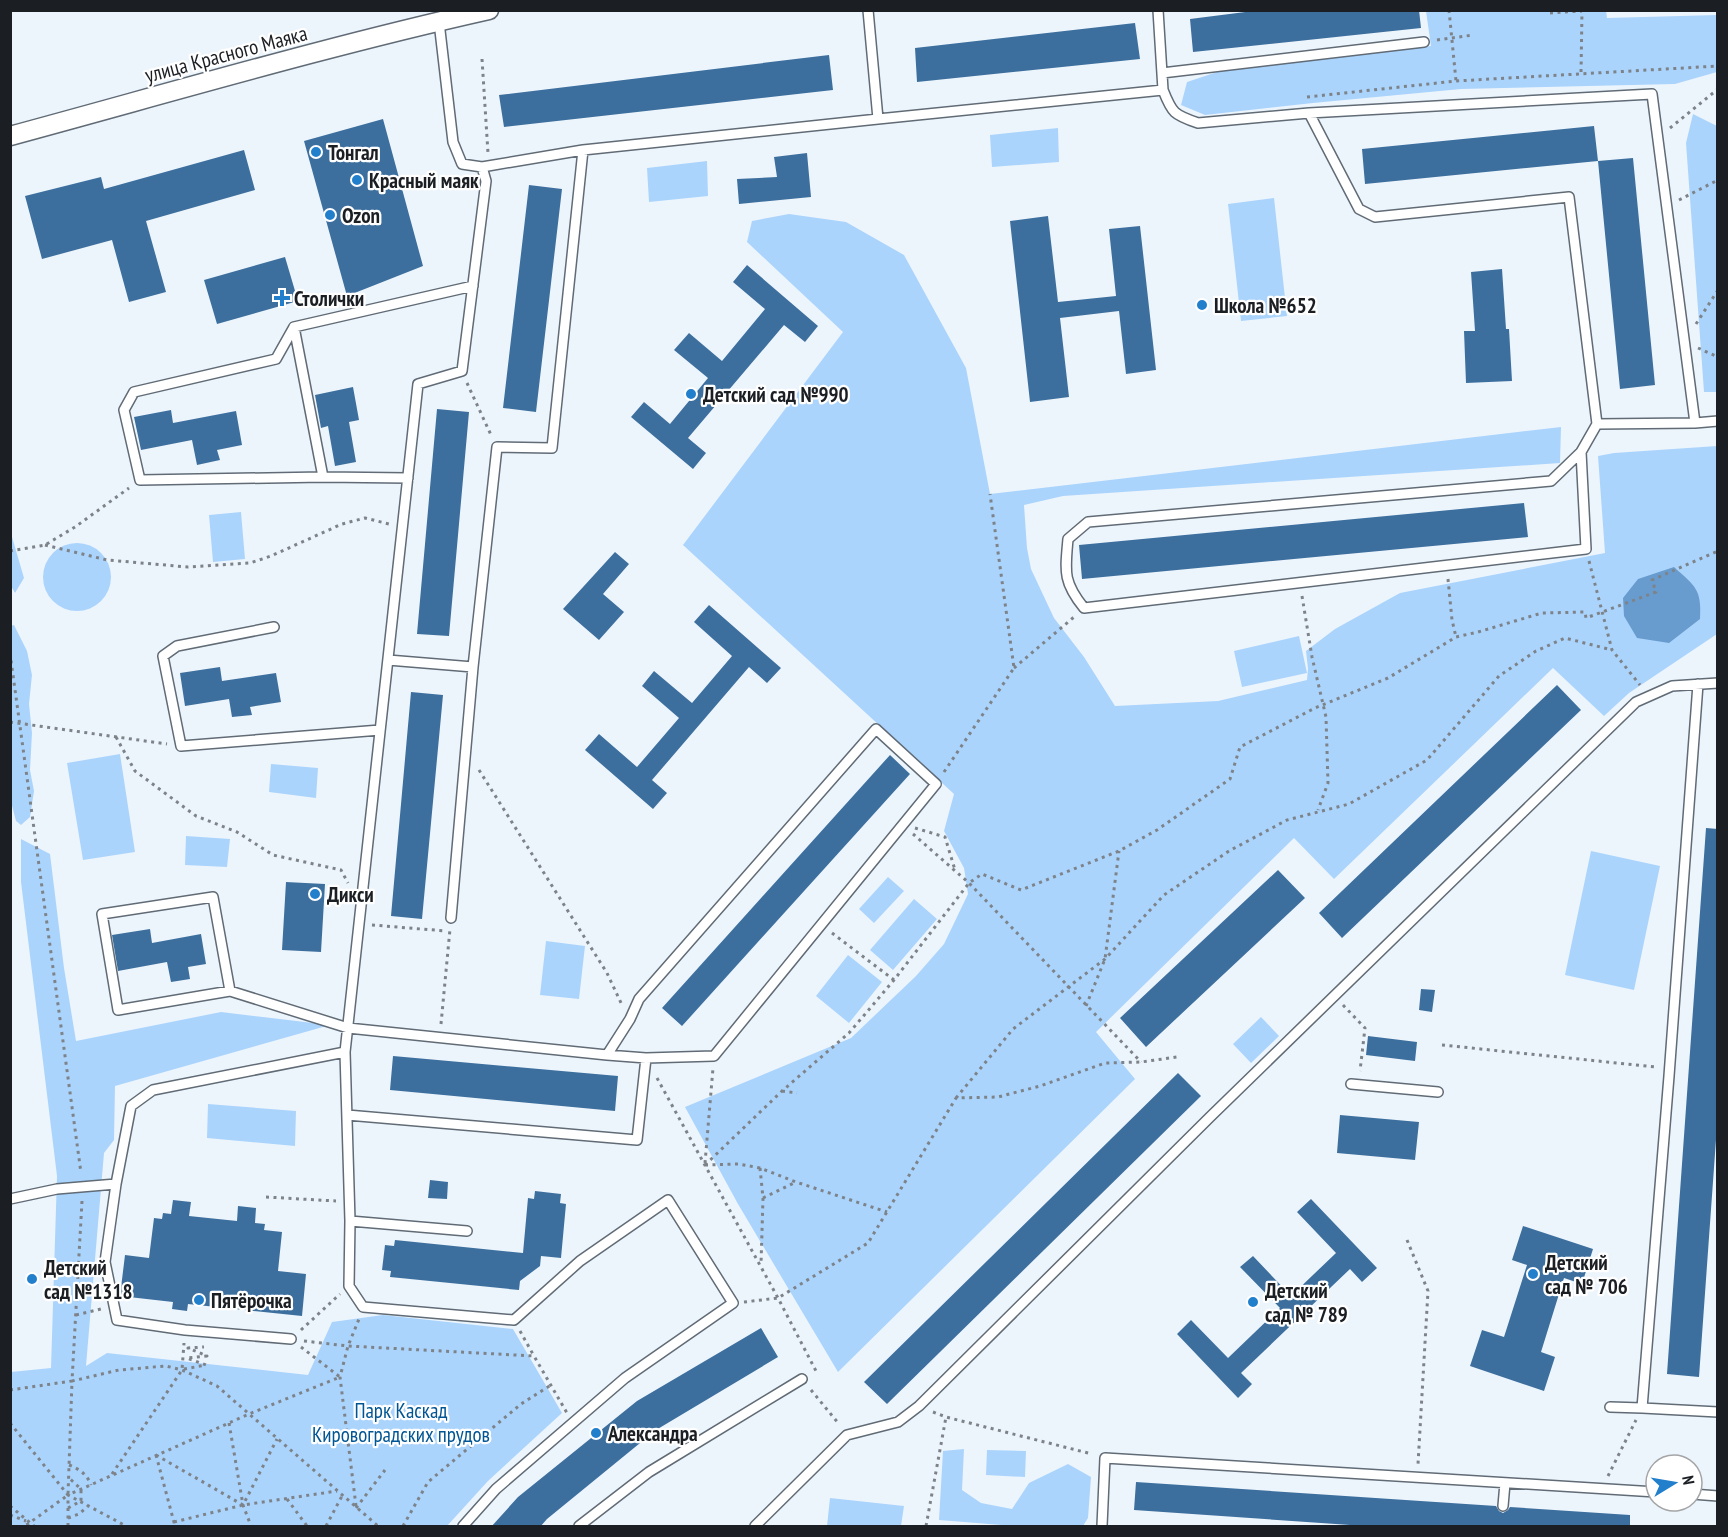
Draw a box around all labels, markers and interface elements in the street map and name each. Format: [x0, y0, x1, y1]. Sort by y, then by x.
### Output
street label: улица Красного Маяка [142, 19, 310, 89]
place label: Тонгал [328, 139, 379, 166]
marker: Тонгал [309, 145, 323, 159]
place label: Красный маяк [369, 167, 479, 194]
marker: Красный маяк [350, 173, 364, 187]
place label: Ozon [342, 202, 380, 229]
marker: Ozon [323, 208, 337, 222]
place label: Столички [294, 285, 364, 312]
marker: Столички [275, 291, 289, 305]
place label: Школа №652 [1214, 292, 1317, 319]
marker: Школа №652 [1195, 298, 1209, 312]
place label: Детский сад №990 [703, 381, 849, 408]
marker: Детский сад №990 [684, 387, 698, 401]
place label: Дикси [327, 881, 374, 908]
marker: Дикси [308, 887, 322, 901]
place label: Детский сад № 706 [1545, 1249, 1628, 1300]
place label: Детский сад №1318 [44, 1254, 132, 1305]
marker: Детский сад № 706 [1526, 1267, 1540, 1281]
marker: Детский сад №1318 [25, 1272, 39, 1286]
place label: Детский сад № 789 [1265, 1277, 1348, 1328]
place label: Пятёрочка [211, 1287, 292, 1314]
marker: Пятёрочка [192, 1293, 206, 1307]
marker: Детский сад № 789 [1246, 1295, 1260, 1309]
park label: Парк Каскад Кировоградских прудов [312, 1397, 490, 1448]
place label: Александра [607, 1420, 698, 1447]
marker: Александра [589, 1426, 603, 1440]
north arrow [1644, 1453, 1704, 1513]
text: N [1678, 1474, 1699, 1486]

